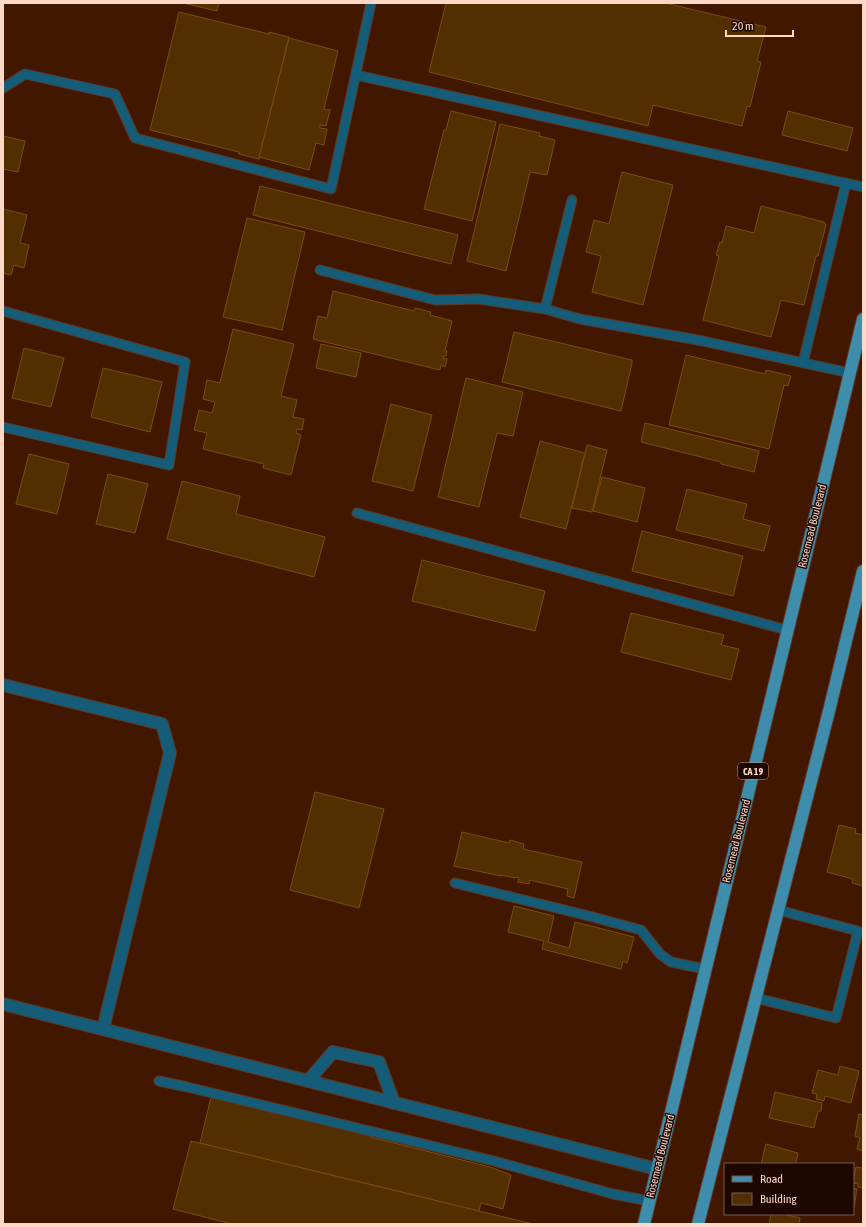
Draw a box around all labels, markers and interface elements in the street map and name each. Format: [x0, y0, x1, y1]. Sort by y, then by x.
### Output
scale bar [726, 12, 793, 38]
text: 20 m [732, 19, 754, 33]
street label: Rosemead Boulevard [796, 483, 828, 569]
road number: CA 19 [738, 763, 768, 779]
street label: Rosemead Boulevard [720, 798, 752, 884]
street label: Rosemead Boulevard [644, 1113, 676, 1199]
legend [724, 1163, 854, 1215]
text: Road [760, 1172, 783, 1186]
text: Building [760, 1192, 798, 1206]

